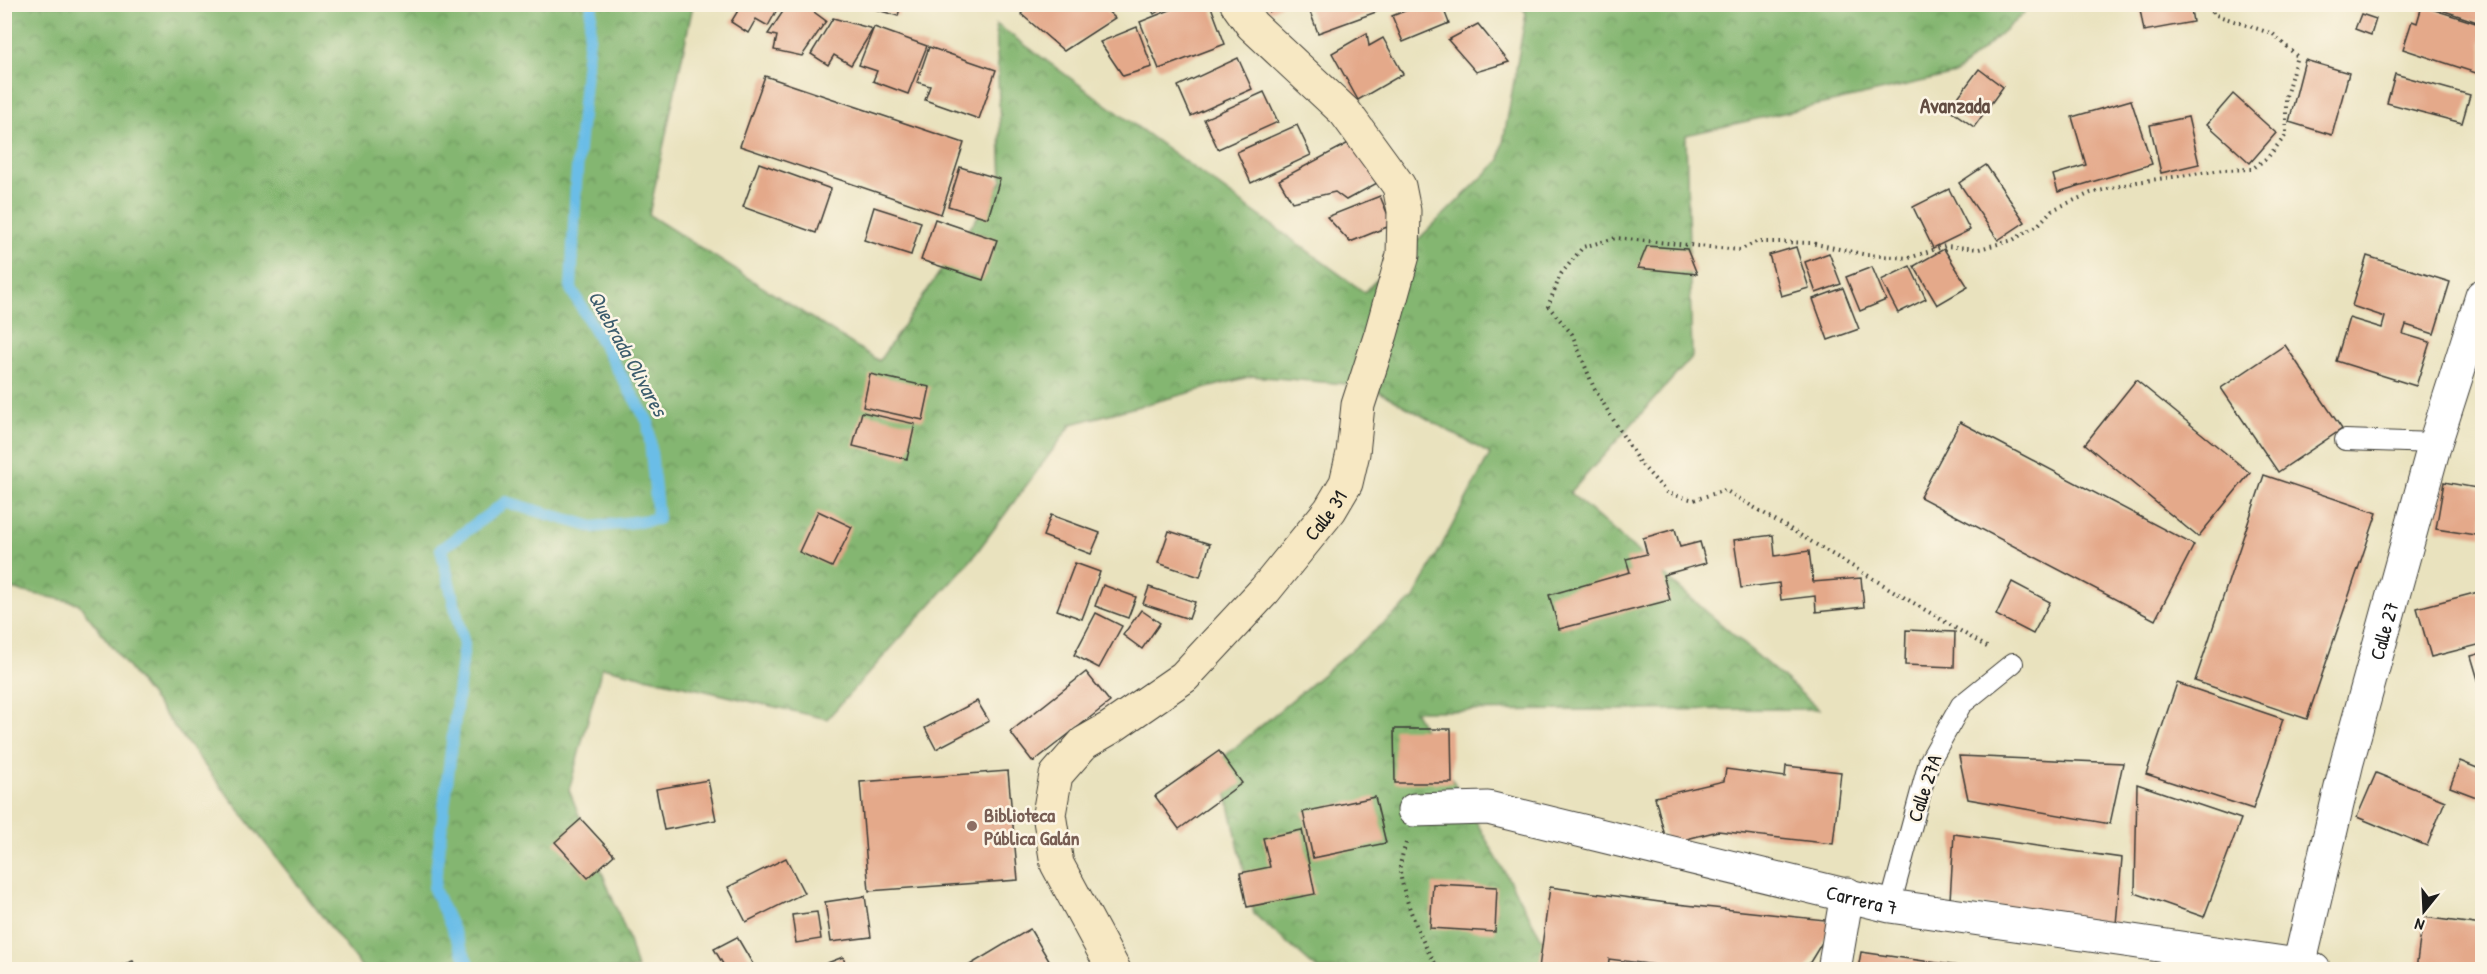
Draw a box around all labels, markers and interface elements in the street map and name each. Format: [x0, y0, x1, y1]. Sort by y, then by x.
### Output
district label: Avanzada [1920, 91, 1991, 120]
water label: Quebrada Olivares [581, 285, 676, 423]
street label: Calle 31 [1297, 485, 1352, 546]
street label: Calle 27 [2362, 598, 2404, 663]
street label: Calle 27A [1900, 751, 1948, 825]
place label: Biblioteca Pública Galán [984, 801, 1080, 851]
marker: Biblioteca Pública Galán [965, 819, 979, 833]
street label: Carrera 7 [1824, 878, 1899, 920]
north arrow [2394, 881, 2454, 941]
text: N [2411, 913, 2427, 937]

